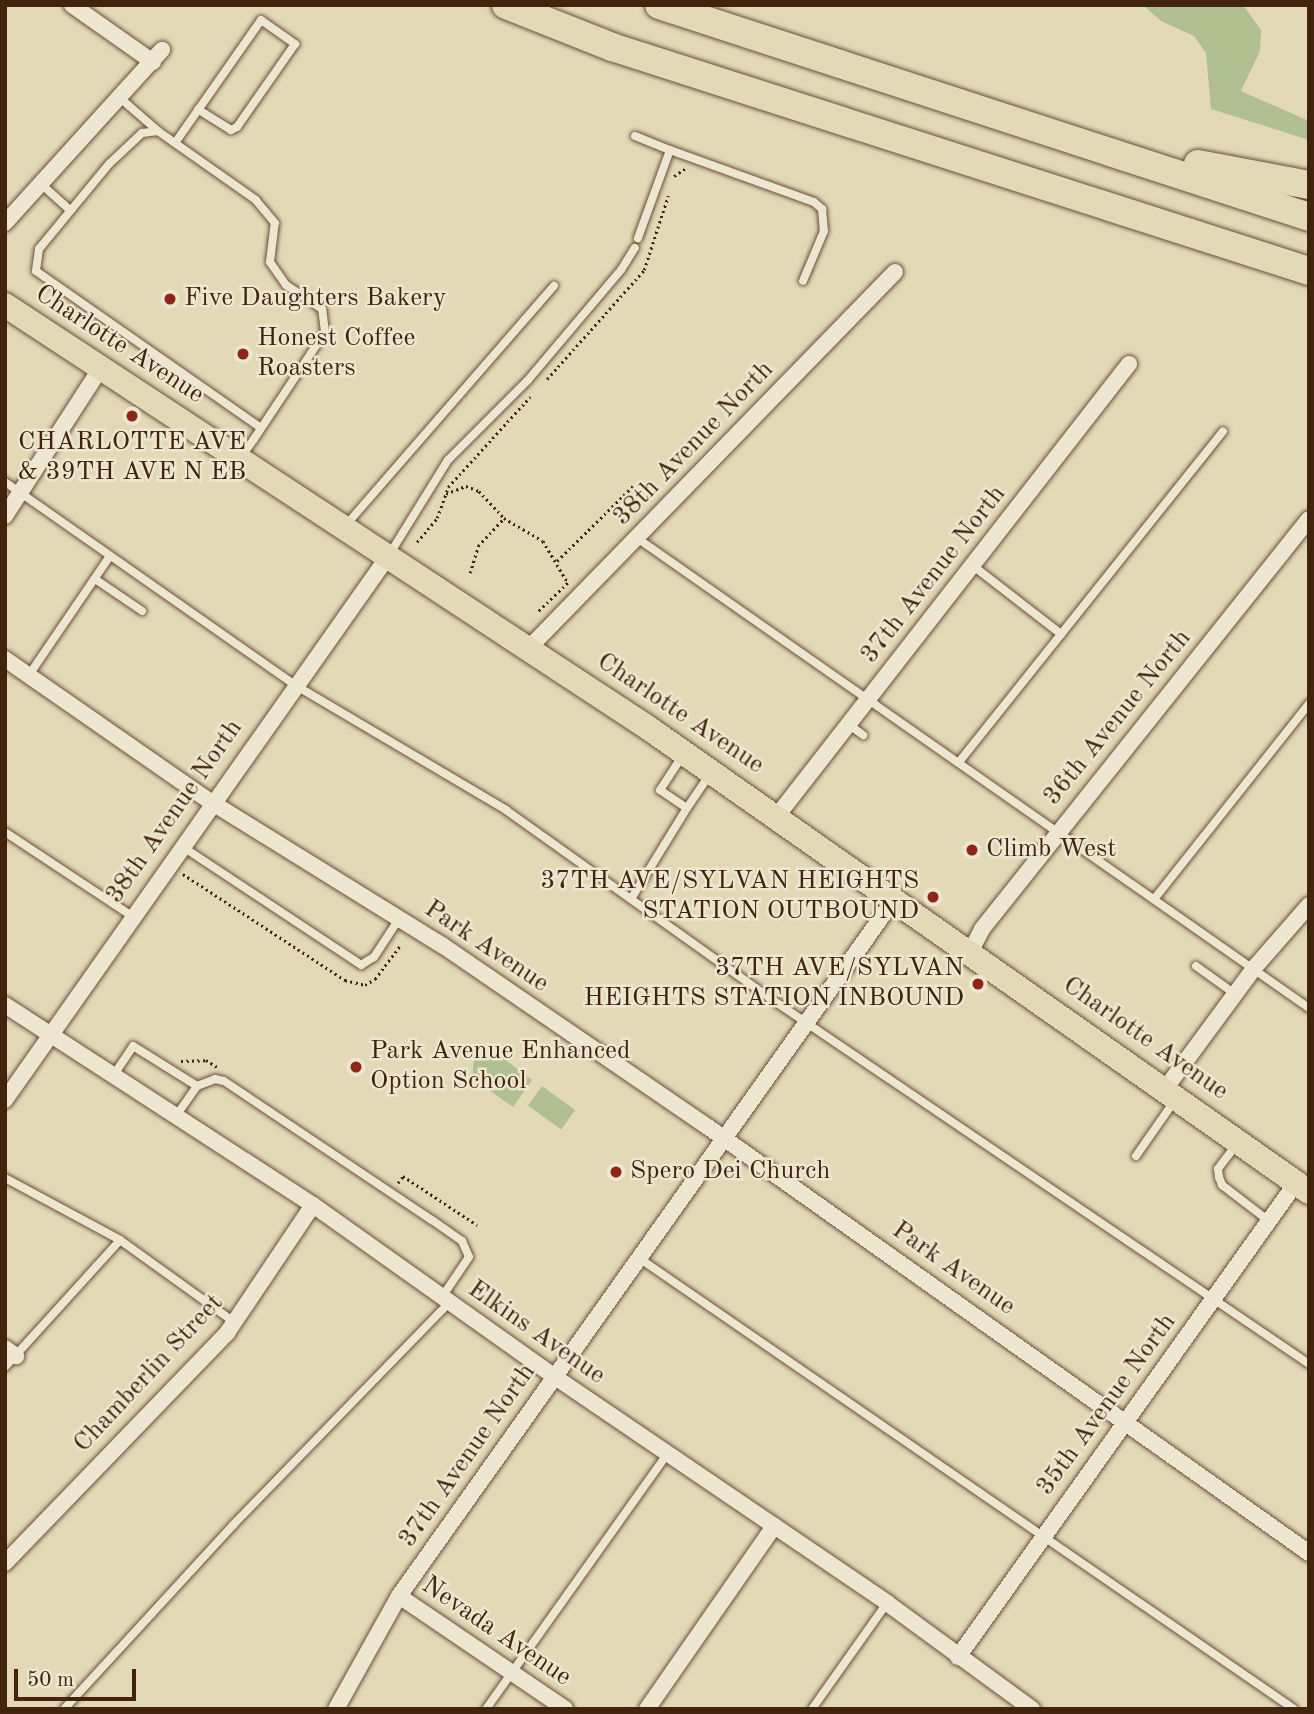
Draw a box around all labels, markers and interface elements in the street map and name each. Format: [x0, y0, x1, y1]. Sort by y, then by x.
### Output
street label: Charlotte Avenue [29, 279, 209, 411]
place label: Five Daughters Bakery [184, 283, 447, 315]
marker: Five Daughters Bakery [162, 291, 178, 307]
place label: Honest Coffee Roasters [257, 323, 415, 384]
marker: Honest Coffee Roasters [235, 346, 251, 362]
street label: 38th Avenue North [607, 355, 781, 533]
marker: CHARLOTTE AVE & 39TH AVE N EB [124, 408, 140, 424]
place label: CHARLOTTE AVE & 39TH AVE N EB [18, 427, 246, 488]
street label: 37th Avenue North [855, 480, 1013, 670]
street label: 36th Avenue North [1037, 624, 1199, 812]
street label: Charlotte Avenue [590, 647, 770, 781]
street label: 38th Avenue North [100, 714, 250, 910]
place label: Climb West [986, 834, 1116, 866]
marker: Climb West [964, 842, 980, 858]
place label: 37TH AVE/SYLVAN HEIGHTS STATION OUTBOUND [540, 866, 919, 928]
marker: 37TH AVE/SYLVAN HEIGHTS STATION OUTBOUND [925, 889, 941, 905]
street label: Park Avenue [418, 894, 554, 1000]
place label: 37TH AVE/SYLVAN HEIGHTS STATION INBOUND [583, 953, 964, 1014]
street label: Charlotte Avenue [1056, 970, 1234, 1108]
marker: 37TH AVE/SYLVAN HEIGHTS STATION INBOUND [970, 976, 986, 992]
place label: Park Avenue Enhanced Option School [370, 1036, 631, 1098]
marker: Park Avenue Enhanced Option School [348, 1059, 364, 1075]
place label: Spero Dei Church [630, 1156, 831, 1188]
marker: Spero Dei Church [608, 1164, 624, 1180]
street label: Park Avenue [885, 1215, 1021, 1323]
street label: Elkins Avenue [461, 1274, 611, 1392]
street label: Chamberlin Street [68, 1288, 230, 1460]
street label: 35th Avenue North [1030, 1308, 1184, 1502]
street label: 37th Avenue North [393, 1358, 543, 1554]
street label: Nevada Avenue [415, 1570, 577, 1694]
scale bar [18, 1654, 140, 1698]
text: 50 m [27, 1670, 74, 1691]

